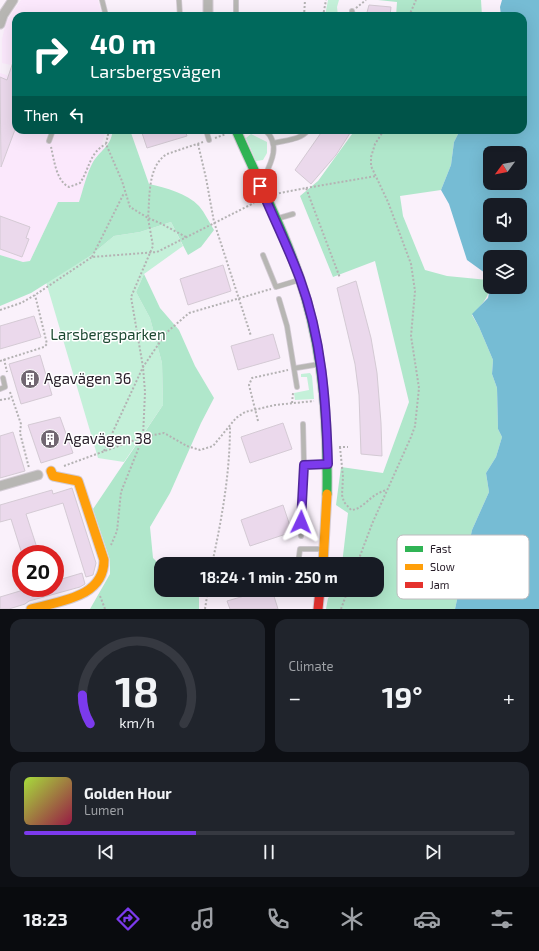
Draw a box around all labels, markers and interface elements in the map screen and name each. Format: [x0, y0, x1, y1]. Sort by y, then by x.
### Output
text: 40 m [90, 26, 156, 60]
icon: right [24, 28, 76, 80]
text: Larsbergsvägen [90, 60, 221, 82]
icon: left [66, 104, 88, 126]
text: Then [24, 106, 58, 124]
north arrow [483, 146, 527, 190]
map controls [483, 146, 527, 294]
pin [243, 169, 277, 203]
icon: arrive [249, 175, 271, 197]
button: sound [483, 198, 527, 242]
button: layers [483, 250, 527, 294]
park label: Larsbergsparken [50, 325, 166, 343]
building icon: Agavägen 36 [19, 368, 41, 390]
place label: Agavägen 36 [44, 369, 131, 387]
building icon: Agavägen 38 [39, 428, 61, 450]
place label: Agavägen 38 [64, 429, 152, 447]
position arrow [280, 501, 322, 543]
legend [397, 535, 529, 599]
text: Fast [430, 542, 452, 555]
speed limit sign: 20 [12, 545, 64, 597]
text: Slow [430, 560, 455, 573]
text: 18:24 · 1 min · 250 m [200, 568, 338, 586]
text: Jam [430, 578, 449, 591]
text: Climate [289, 658, 333, 674]
text: 18 [115, 664, 159, 714]
text: 19° [382, 678, 423, 714]
text: − [289, 684, 301, 710]
text: + [503, 684, 515, 710]
text: km/h [120, 713, 155, 730]
text: Golden Hour [84, 784, 172, 802]
text: Lumen [84, 802, 124, 818]
icon: previous [95, 841, 117, 863]
icon: pause [258, 841, 280, 863]
icon: next [422, 841, 444, 863]
icon: directions [114, 905, 142, 933]
icon: music [189, 905, 217, 933]
icon: phone [264, 905, 292, 933]
icon: climate [338, 905, 366, 933]
icon: car [413, 905, 441, 933]
icon: filters [488, 905, 516, 933]
text: 18:23 [23, 908, 68, 930]

